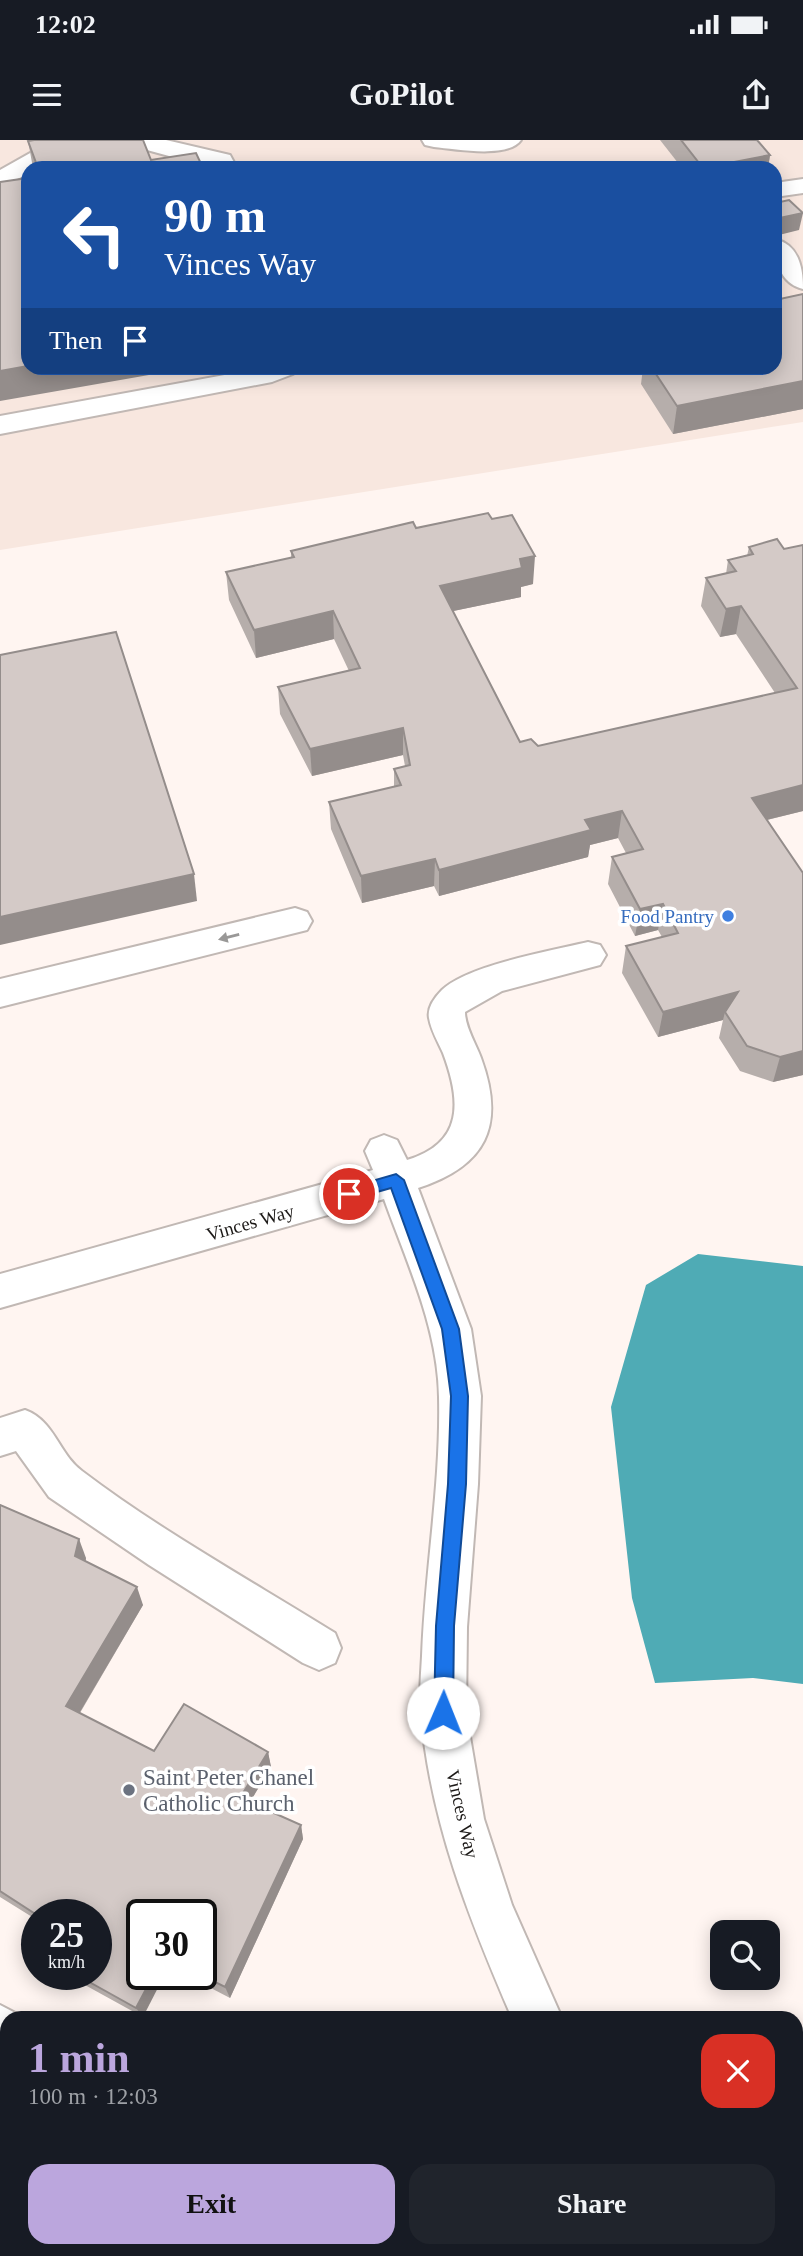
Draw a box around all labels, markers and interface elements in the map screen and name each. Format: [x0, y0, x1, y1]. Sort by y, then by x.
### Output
text: 12:02 [35, 10, 96, 39]
icon: menu [28, 76, 66, 114]
text: GoPilot [349, 76, 454, 112]
icon: share [737, 76, 775, 114]
text: 90 m [164, 188, 266, 243]
icon: left [49, 189, 140, 280]
text: Vinces Way [164, 246, 316, 282]
icon: arrive [116, 322, 154, 360]
text: Then [49, 326, 102, 355]
place label: Food Pantry [621, 906, 714, 927]
marker: Food Pantry [720, 908, 736, 924]
one-way arrow [217, 932, 239, 943]
pin [319, 1164, 379, 1224]
icon: arrive [330, 1175, 368, 1213]
street label: Vinces Way [204, 1200, 297, 1245]
position arrow [406, 1676, 480, 1750]
place label: Saint Peter Chanel Catholic Church [143, 1765, 314, 1816]
street label: Vinces Way [442, 1768, 483, 1861]
marker: Saint Peter Chanel Catholic Church [121, 1782, 137, 1798]
speed limit sign: 30 [126, 1899, 217, 1990]
text: 25 [49, 1916, 84, 1955]
map controls [710, 1920, 780, 1990]
button: search [710, 1920, 780, 1990]
text: km/h [48, 1952, 85, 1972]
button: close [701, 2034, 775, 2108]
text: 1 min [28, 2035, 130, 2081]
text: 100 m · 12:03 [28, 2084, 158, 2109]
button: Exit [28, 2164, 395, 2244]
button: Share [409, 2164, 775, 2244]

